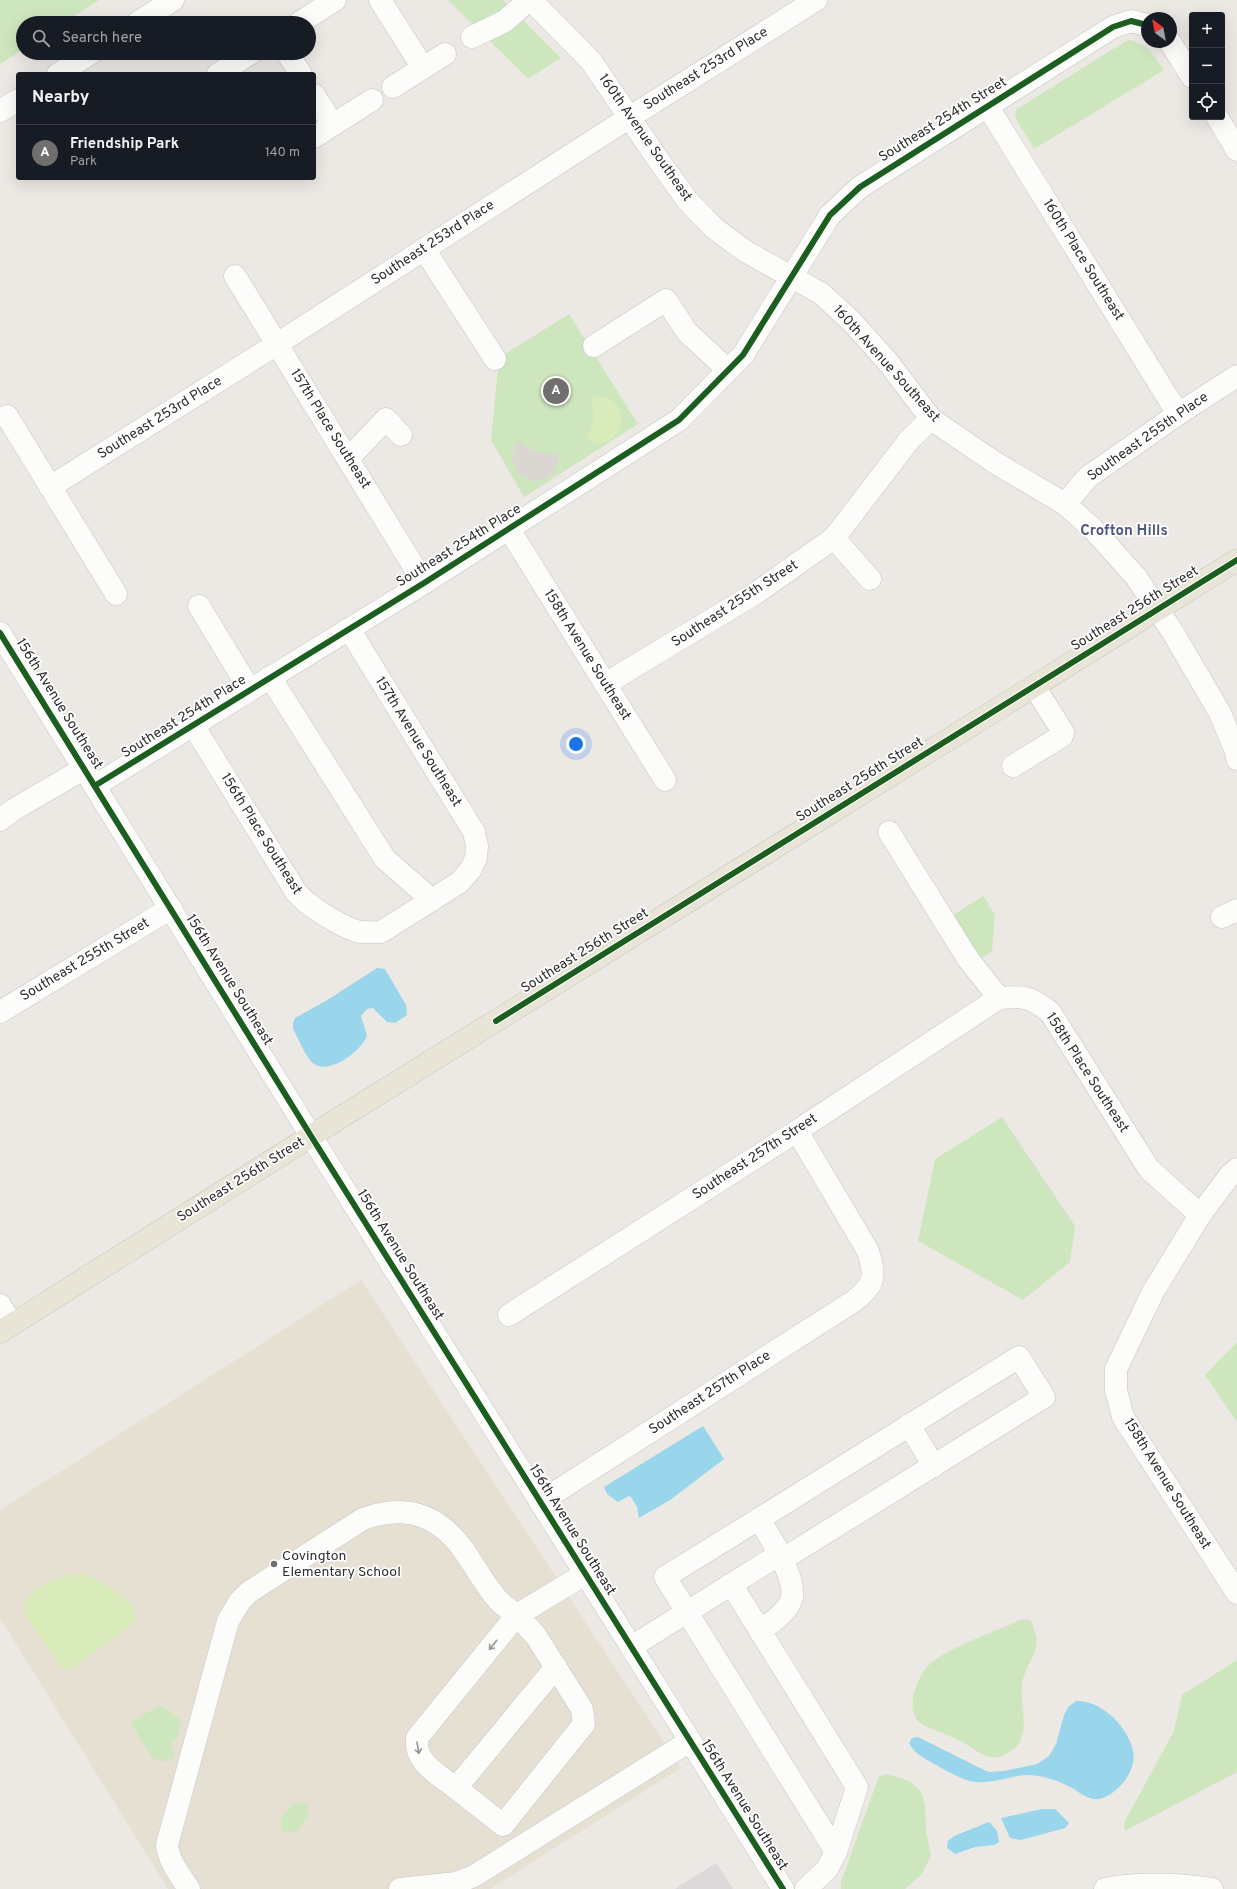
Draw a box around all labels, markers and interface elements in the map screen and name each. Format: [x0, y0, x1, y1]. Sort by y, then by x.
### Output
north arrow [1141, 12, 1177, 48]
map controls [1189, 12, 1225, 120]
button: + [1189, 12, 1225, 48]
search box [16, 16, 316, 60]
street label: Southeast 253rd Place [641, 24, 771, 114]
icon: search [30, 27, 52, 49]
text: Search here [62, 29, 142, 48]
button: − [1189, 48, 1225, 84]
street label: 160th Avenue Southeast [595, 71, 695, 205]
street label: Southeast 254th Street [876, 74, 1010, 166]
button: locate [1189, 84, 1225, 120]
text: Nearby [32, 87, 89, 109]
text: Friendship Park [70, 135, 179, 154]
text: A [40, 145, 50, 161]
text: 140 m [265, 145, 300, 161]
text: Park [70, 154, 97, 170]
street label: 160th Place Southeast [1039, 196, 1127, 324]
street label: Southeast 253rd Place [368, 197, 498, 289]
street label: 160th Avenue Southeast [829, 302, 943, 426]
street label: 157th Place Southeast [286, 366, 374, 492]
street label: Southeast 253rd Place [95, 373, 225, 463]
pin: A [543, 376, 569, 406]
street label: Southeast 255th Place [1084, 389, 1212, 485]
street label: Southeast 254th Place [393, 501, 525, 591]
district label: Crofton Hills [1080, 522, 1168, 541]
street label: Southeast 255th Street [669, 557, 801, 651]
street label: Southeast 256th Street [1068, 563, 1202, 655]
street label: 158th Avenue Southeast [540, 586, 634, 724]
street label: 156th Avenue Southeast [12, 635, 106, 773]
street label: Southeast 254th Place [118, 672, 250, 762]
street label: 157th Avenue Southeast [371, 674, 465, 810]
your location [566, 734, 586, 754]
street label: Southeast 256th Street [793, 734, 927, 826]
street label: 156th Place Southeast [217, 770, 305, 898]
street label: Southeast 256th Street [518, 905, 652, 997]
street label: 156th Avenue Southeast [182, 911, 276, 1049]
street label: Southeast 255th Street [17, 915, 153, 1005]
street label: 158th Place Southeast [1042, 1010, 1132, 1136]
street label: Southeast 257th Street [689, 1110, 821, 1204]
street label: Southeast 256th Street [174, 1134, 308, 1226]
street label: 156th Avenue Southeast [353, 1186, 447, 1324]
street label: Southeast 257th Place [646, 1347, 774, 1439]
street label: 158th Avenue Southeast [1120, 1415, 1214, 1553]
street label: 156th Avenue Southeast [525, 1461, 619, 1599]
place label: Covington Elementary School [282, 1548, 401, 1581]
marker: Covington Elementary School [269, 1559, 279, 1569]
one-way arrow [488, 1640, 497, 1651]
street label: 156th Avenue Southeast [697, 1736, 791, 1874]
one-way arrow [414, 1741, 422, 1754]

